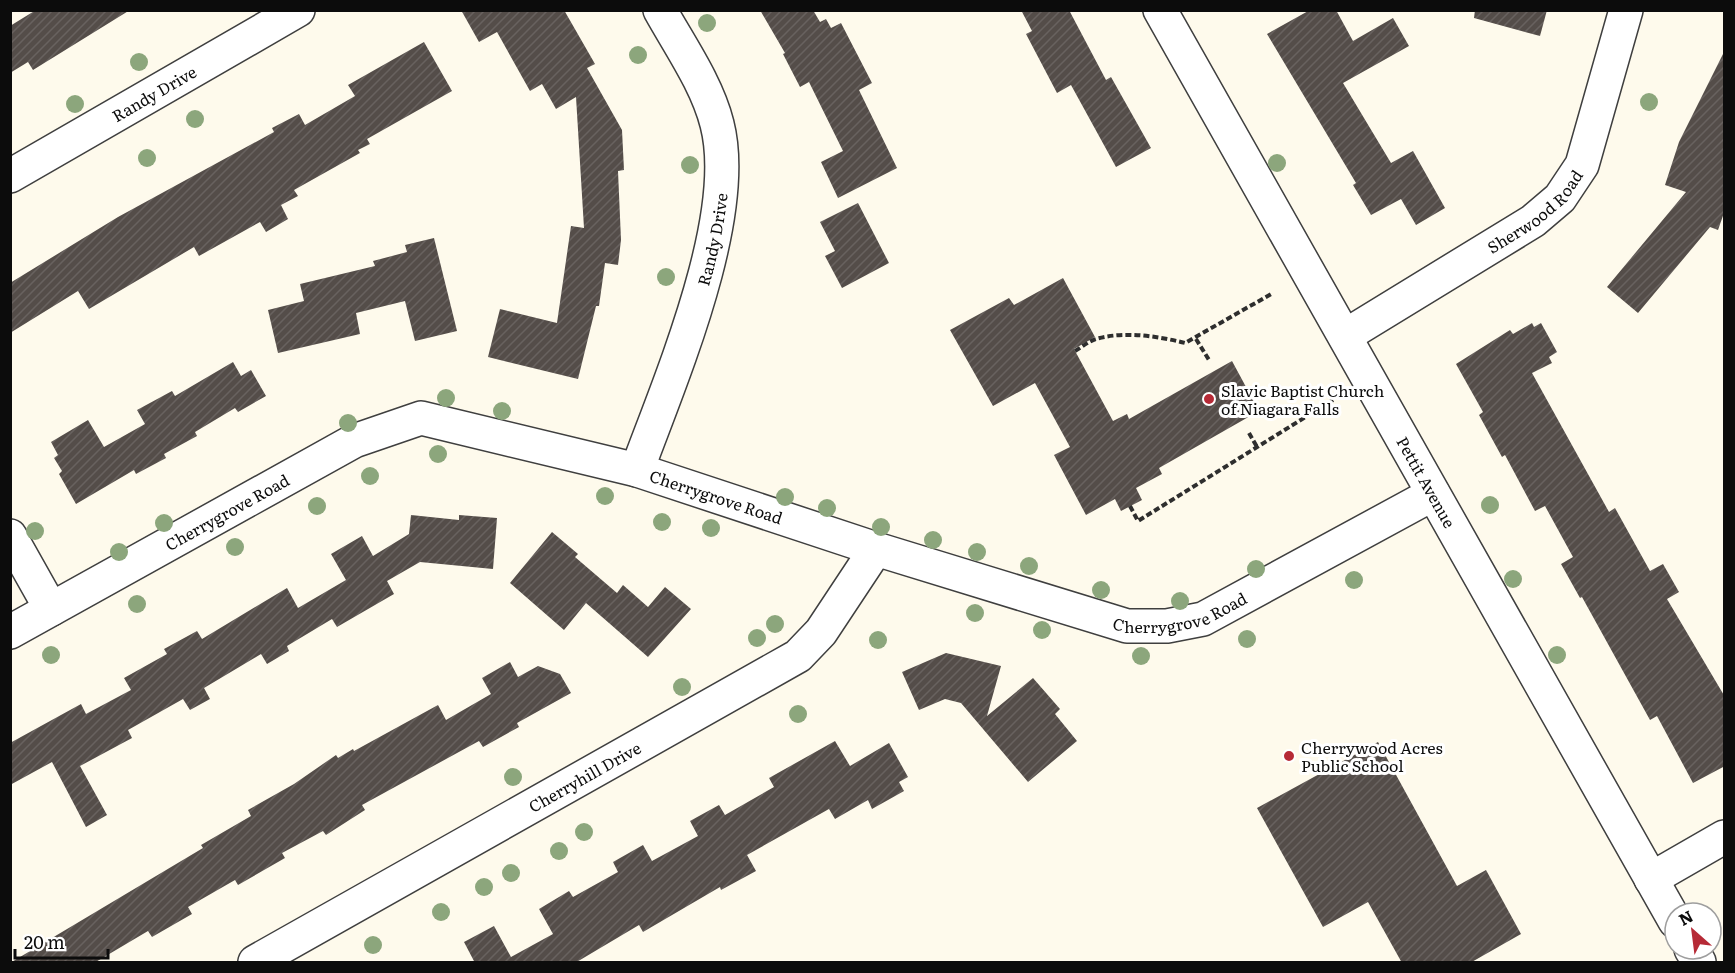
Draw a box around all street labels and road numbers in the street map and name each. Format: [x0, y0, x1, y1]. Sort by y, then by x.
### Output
street label: Randy Drive [107, 59, 201, 127]
street label: Sherwood Road [1482, 164, 1588, 259]
street label: Randy Drive [691, 192, 733, 288]
street label: Pettit Avenue [1391, 432, 1462, 532]
street label: Cherrygrove Road [647, 463, 786, 529]
street label: Cherrygrove Road [160, 467, 293, 556]
street label: Cherrygrove Road [1110, 585, 1251, 638]
street label: Cherryhill Drive [524, 735, 645, 818]

